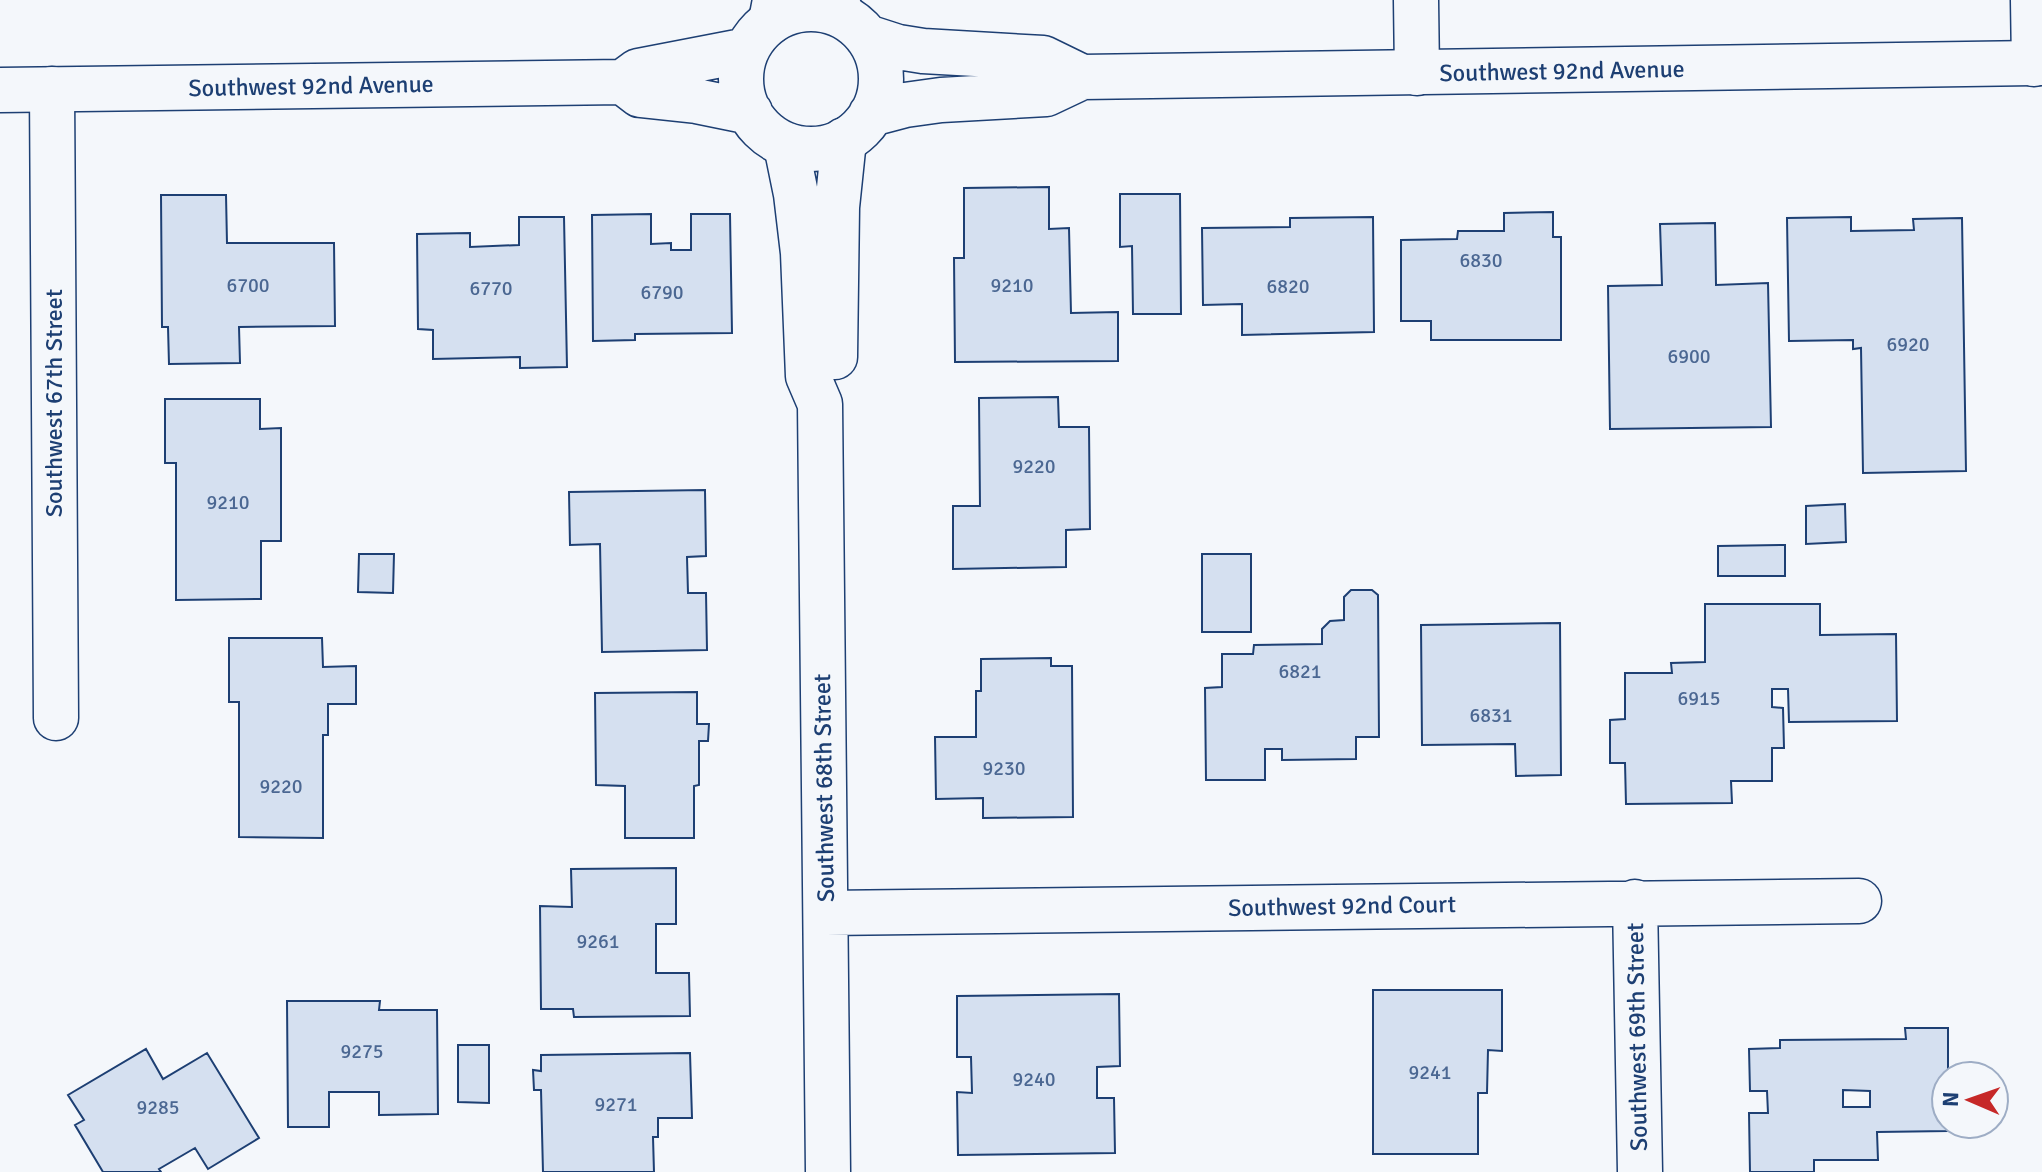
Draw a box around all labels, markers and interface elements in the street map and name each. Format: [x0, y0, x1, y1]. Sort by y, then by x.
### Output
street label: Southwest 92nd Avenue [1439, 54, 1685, 88]
street label: Southwest 92nd Avenue [188, 69, 434, 103]
house number: 6830 [1459, 248, 1503, 273]
house number: 6700 [226, 273, 270, 298]
house number: 9210 [990, 273, 1034, 298]
house number: 6820 [1266, 274, 1310, 299]
house number: 6770 [469, 276, 513, 301]
house number: 6790 [640, 280, 684, 305]
street label: Southwest 67th Street [39, 289, 69, 517]
house number: 6920 [1886, 332, 1930, 357]
house number: 6900 [1667, 344, 1711, 369]
house number: 9220 [1012, 454, 1056, 479]
house number: 9210 [206, 490, 250, 515]
house number: 6821 [1278, 659, 1322, 684]
street label: Southwest 68th Street [807, 674, 841, 902]
house number: 6915 [1677, 686, 1721, 711]
house number: 6831 [1469, 703, 1513, 728]
house number: 9230 [982, 756, 1026, 781]
house number: 9220 [259, 774, 303, 799]
street label: Southwest 92nd Court [1228, 889, 1456, 923]
street label: Southwest 69th Street [1620, 923, 1654, 1151]
house number: 9261 [576, 929, 620, 954]
house number: 9275 [340, 1039, 384, 1064]
house number: 9241 [1408, 1060, 1452, 1085]
north arrow [1930, 1060, 2010, 1140]
house number: 9240 [1012, 1067, 1056, 1092]
text: N [1937, 1091, 1964, 1107]
house number: 9271 [594, 1092, 638, 1117]
house number: 9285 [136, 1095, 180, 1120]

